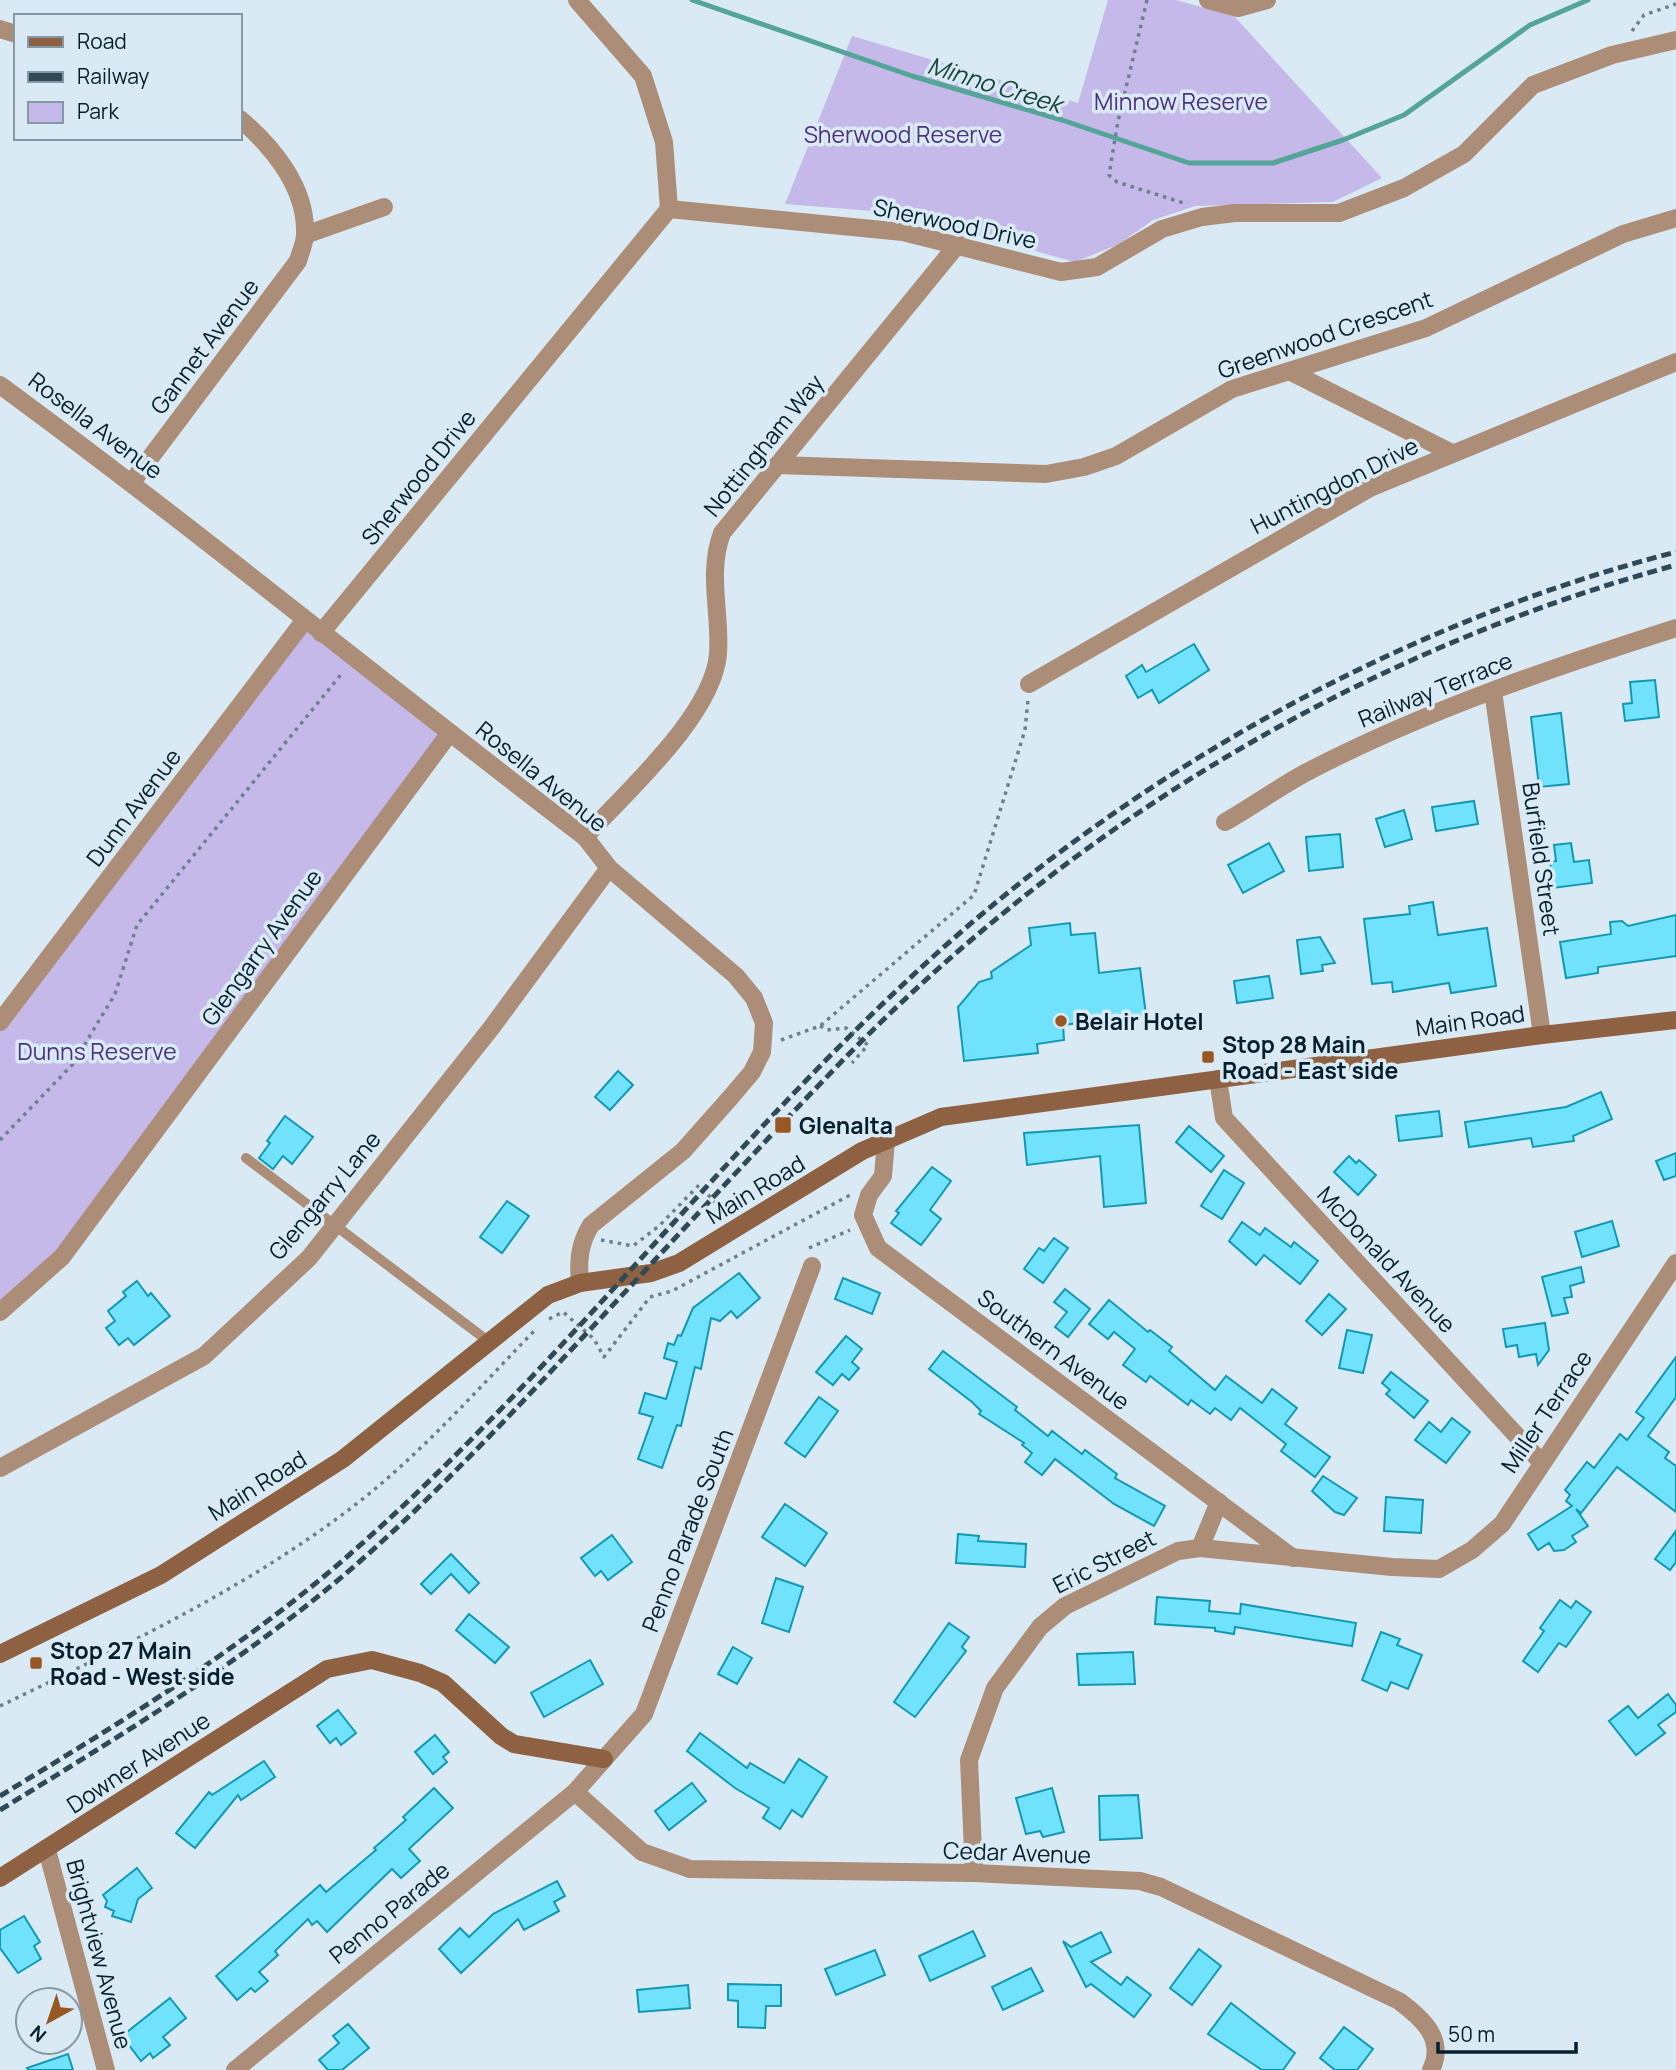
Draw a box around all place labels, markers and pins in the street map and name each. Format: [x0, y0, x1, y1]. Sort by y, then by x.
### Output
place label: Belair Hotel [1075, 1005, 1204, 1037]
marker: Belair Hotel [1053, 1013, 1069, 1029]
place label: Stop 28 Main Road - East side [1222, 1028, 1399, 1086]
marker: Stop 28 Main Road - East side [1200, 1049, 1216, 1065]
place label: Glenalta [799, 1109, 893, 1141]
marker: Glenalta [773, 1115, 793, 1135]
place label: Stop 27 Main Road - West side [50, 1634, 235, 1692]
marker: Stop 27 Main Road - West side [28, 1655, 44, 1671]

